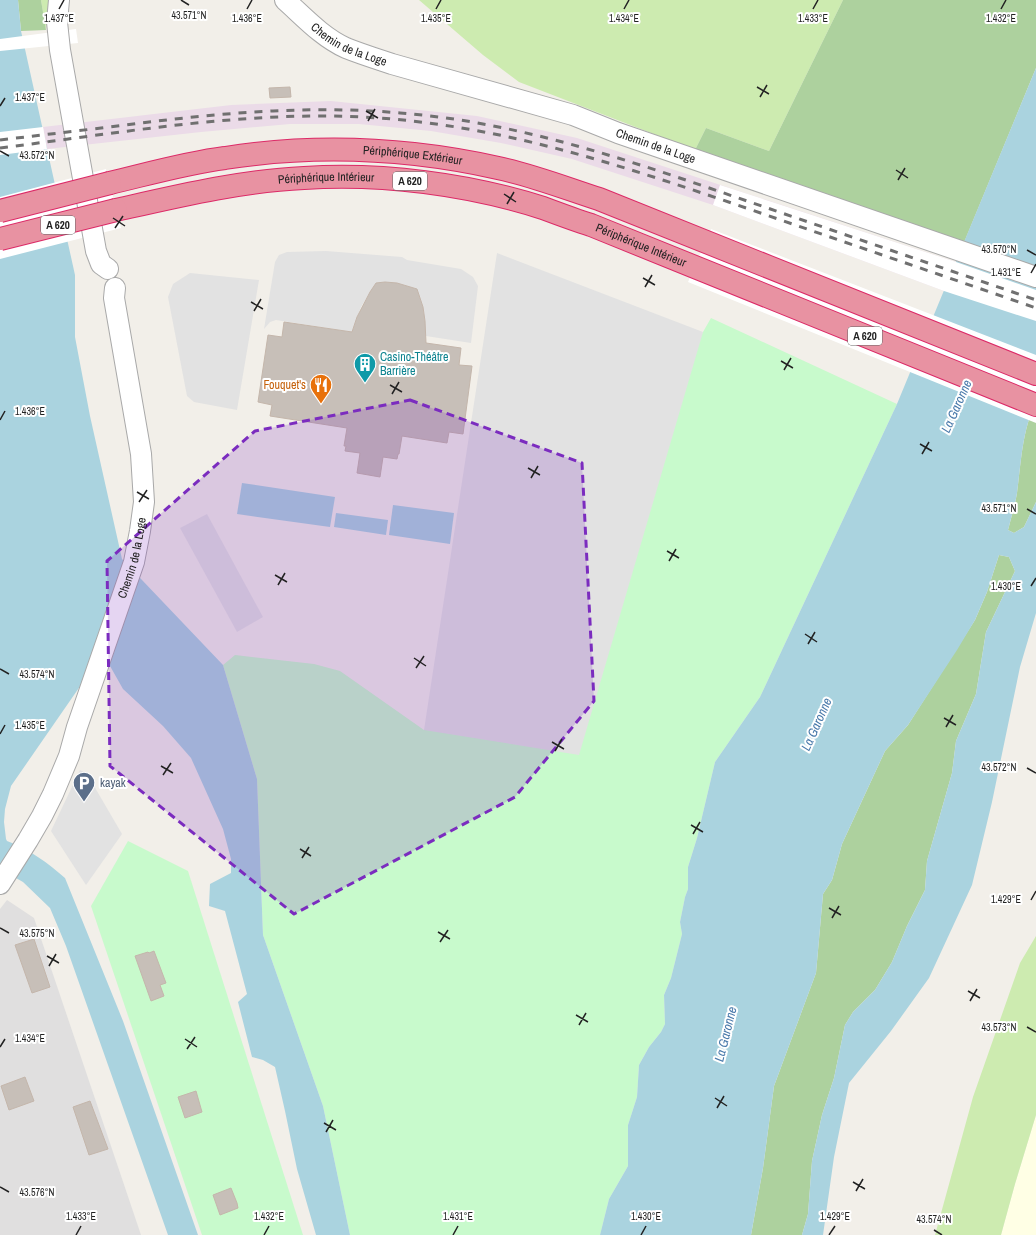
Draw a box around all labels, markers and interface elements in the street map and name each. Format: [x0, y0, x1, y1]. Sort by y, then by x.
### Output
text: 43.571°N [172, 9, 207, 22]
text: 1.437°E [44, 12, 74, 25]
text: 1.436°E [232, 12, 262, 25]
text: 1.435°E [421, 12, 451, 25]
text: 1.434°E [609, 12, 639, 25]
text: 1.433°E [798, 12, 828, 25]
text: 1.432°E [986, 12, 1016, 25]
street label: Chemin de la Loge [307, 19, 389, 70]
text: 1.437°E [15, 91, 45, 104]
street label: Chemin de la Loge [614, 125, 698, 167]
street label: Périphérique Extérieur [363, 142, 464, 169]
text: 43.572°N [20, 149, 55, 162]
street label: Périphérique Intérieur [277, 169, 375, 188]
road number: A 620 [393, 172, 427, 190]
road number: A 620 [41, 216, 75, 234]
street label: Périphérique Intérieur [593, 220, 689, 271]
text: 43.570°N [982, 243, 1017, 256]
text: 1.431°E [991, 266, 1021, 279]
road number: A 620 [848, 327, 882, 345]
place label: Casino-Théâtre Barrière [380, 349, 448, 379]
building icon: Casino-Théâtre Barrière [352, 351, 378, 384]
restaurant icon: Fouquet's [308, 372, 334, 405]
place label: Fouquet's [264, 377, 306, 393]
water label: La Garonne [937, 377, 976, 435]
text: 1.436°E [15, 405, 45, 418]
text: 43.571°N [982, 502, 1017, 515]
street label: Chemin de la Loge [114, 516, 150, 601]
text: 1.430°E [991, 580, 1021, 593]
text: 43.574°N [20, 668, 55, 681]
water label: La Garonne [797, 695, 836, 753]
text: 1.435°E [15, 719, 45, 732]
text: 43.572°N [982, 761, 1017, 774]
parking icon: kayak [71, 770, 97, 803]
place label: kayak [100, 775, 126, 791]
text: 1.429°E [991, 893, 1021, 906]
text: 43.575°N [20, 927, 55, 940]
water label: La Garonne [710, 1005, 741, 1063]
text: 43.573°N [982, 1021, 1017, 1034]
text: 1.434°E [15, 1032, 45, 1045]
text: 43.576°N [20, 1186, 55, 1199]
text: 1.433°E [66, 1210, 96, 1223]
text: 1.432°E [254, 1210, 284, 1223]
text: 1.431°E [443, 1210, 473, 1223]
text: 1.430°E [631, 1210, 661, 1223]
text: 1.429°E [820, 1210, 850, 1223]
text: 43.574°N [917, 1213, 952, 1226]

